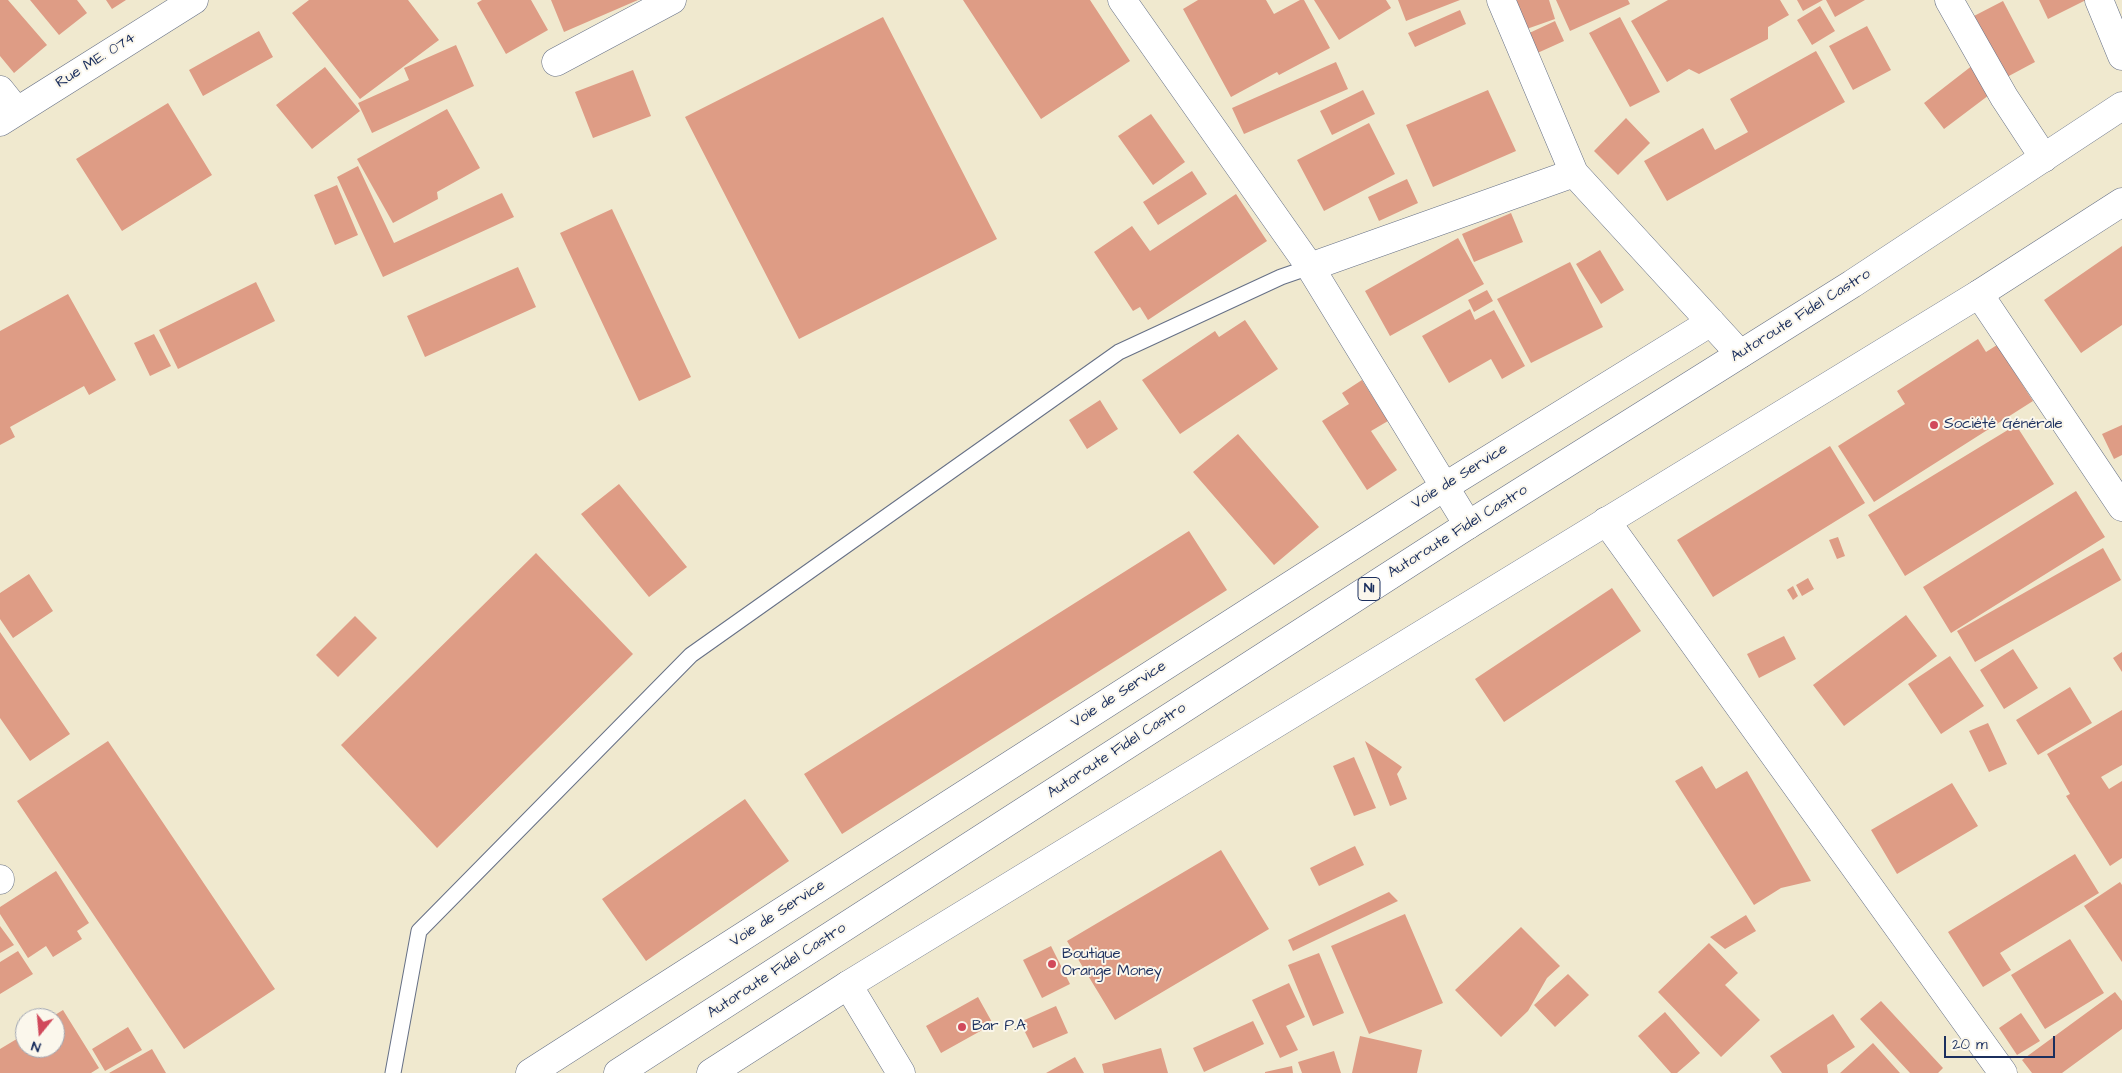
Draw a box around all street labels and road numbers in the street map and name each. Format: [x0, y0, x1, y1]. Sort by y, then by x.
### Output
street label: Rue ME. 074 [53, 29, 139, 93]
street label: Autoroute Fidel Castro [1728, 266, 1874, 366]
street label: Voie de Service [1409, 440, 1511, 514]
street label: Autoroute Fidel Castro [1385, 482, 1531, 582]
road number: N1 [1358, 578, 1380, 600]
street label: Voie de Service [1068, 658, 1170, 732]
street label: Autoroute Fidel Castro [1044, 699, 1190, 803]
street label: Voie de Service [727, 877, 829, 951]
street label: Autoroute Fidel Castro [704, 919, 850, 1023]

